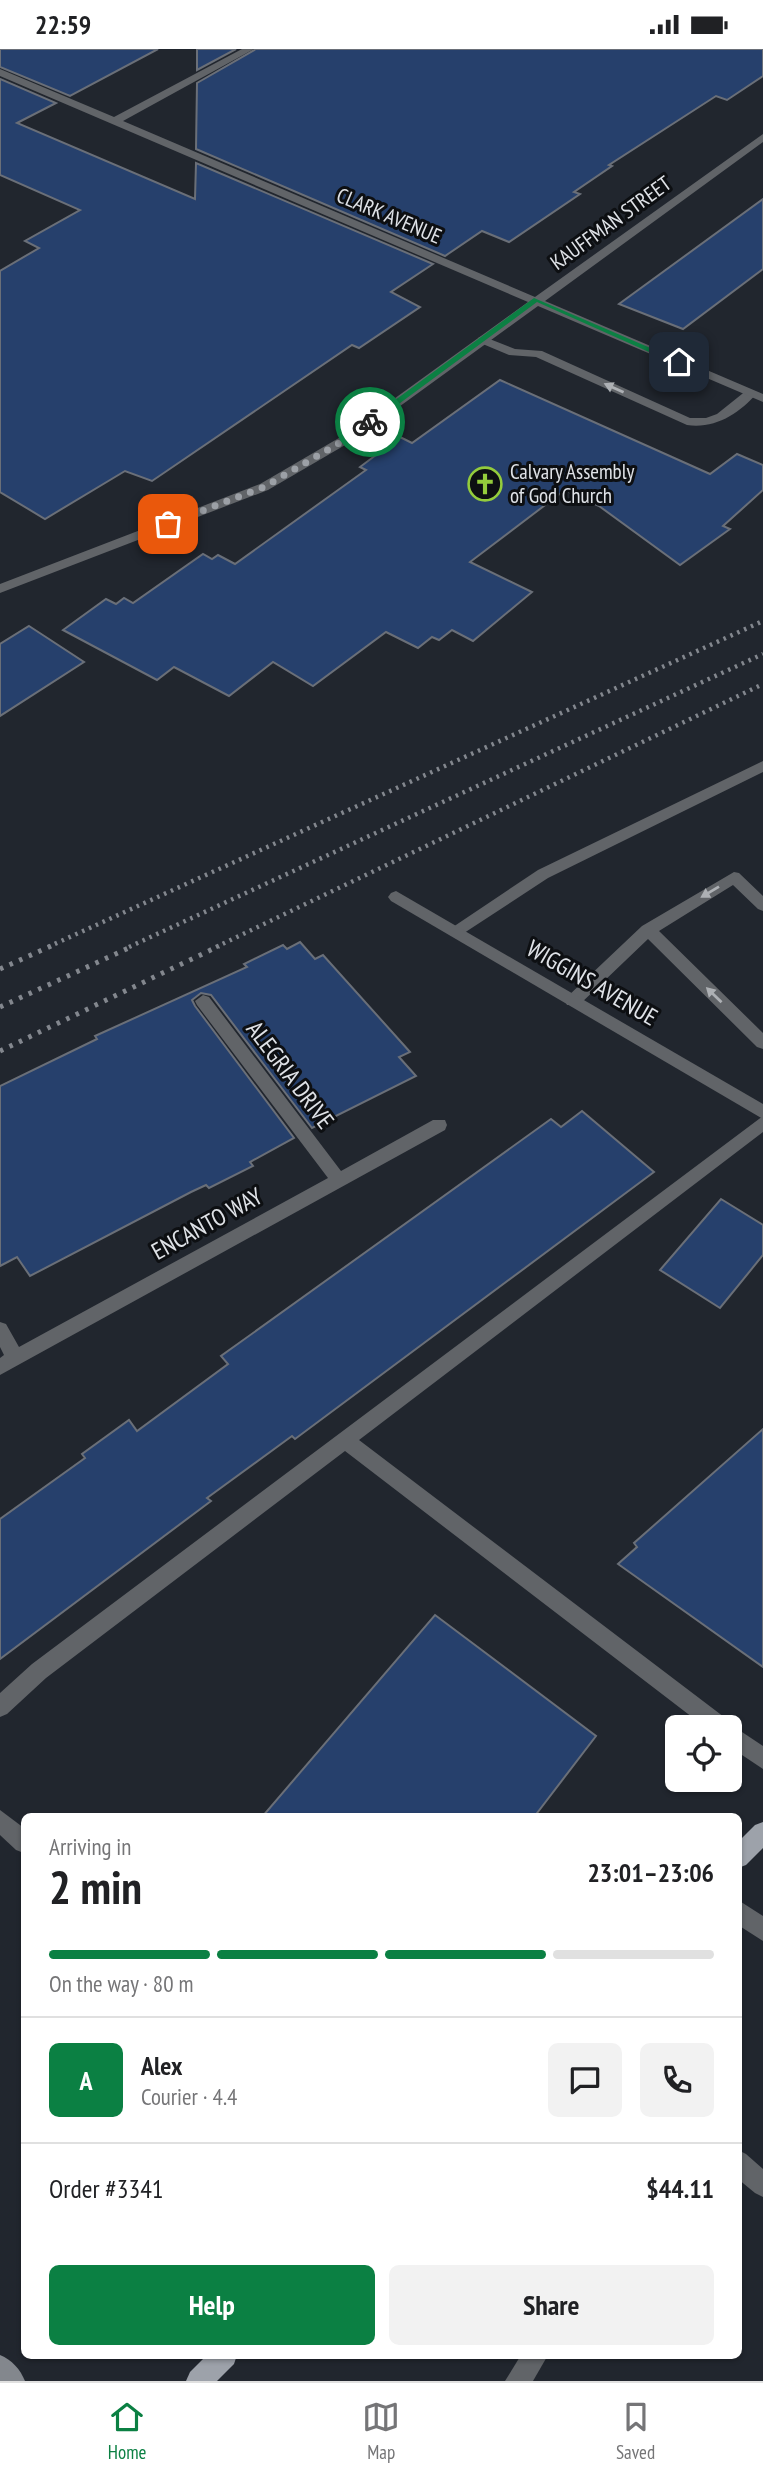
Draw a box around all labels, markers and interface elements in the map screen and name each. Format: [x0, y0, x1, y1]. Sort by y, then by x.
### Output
text: 22:59 [35, 8, 91, 41]
street label: KAUFFMAN STREET [545, 169, 677, 276]
street label: CLARK AVENUE [333, 181, 446, 250]
pin [649, 332, 709, 392]
icon: home [660, 343, 698, 381]
one-way arrow [604, 382, 624, 394]
courier [335, 387, 405, 457]
icon: bike [351, 403, 389, 441]
place label: Calvary Assembly of God Church [510, 458, 635, 509]
church icon: Calvary Assembly of God Church [466, 465, 504, 503]
pin [138, 494, 198, 554]
icon: bag [149, 505, 187, 543]
one-way arrow [700, 885, 719, 898]
street label: WIGGINS AVENUE [521, 933, 663, 1033]
one-way arrow [706, 987, 723, 1003]
street label: ALEGRIA DRIVE [240, 1015, 341, 1135]
street label: ENCANTO WAY [146, 1180, 268, 1267]
map controls [665, 1715, 742, 1792]
button: locate [665, 1715, 742, 1792]
text: Arriving in [49, 1832, 131, 1861]
text: 23:01–23:06 [587, 1856, 714, 1889]
text: 2 min [49, 1857, 142, 1917]
text: On the way · 80 m [49, 1969, 193, 1998]
button: chat [548, 2043, 622, 2117]
button: phone [640, 2043, 714, 2117]
text: Alex [141, 2049, 182, 2082]
text: A [79, 2064, 93, 2097]
text: Courier · 4.4 [141, 2082, 237, 2111]
text: Order #3341 [49, 2172, 164, 2205]
text: $44.11 [646, 2172, 714, 2205]
button: Help [49, 2265, 375, 2345]
button: Share [389, 2265, 714, 2345]
tab: Home [108, 2398, 146, 2464]
tab: Map [362, 2398, 400, 2464]
tab: Saved [616, 2398, 655, 2464]

